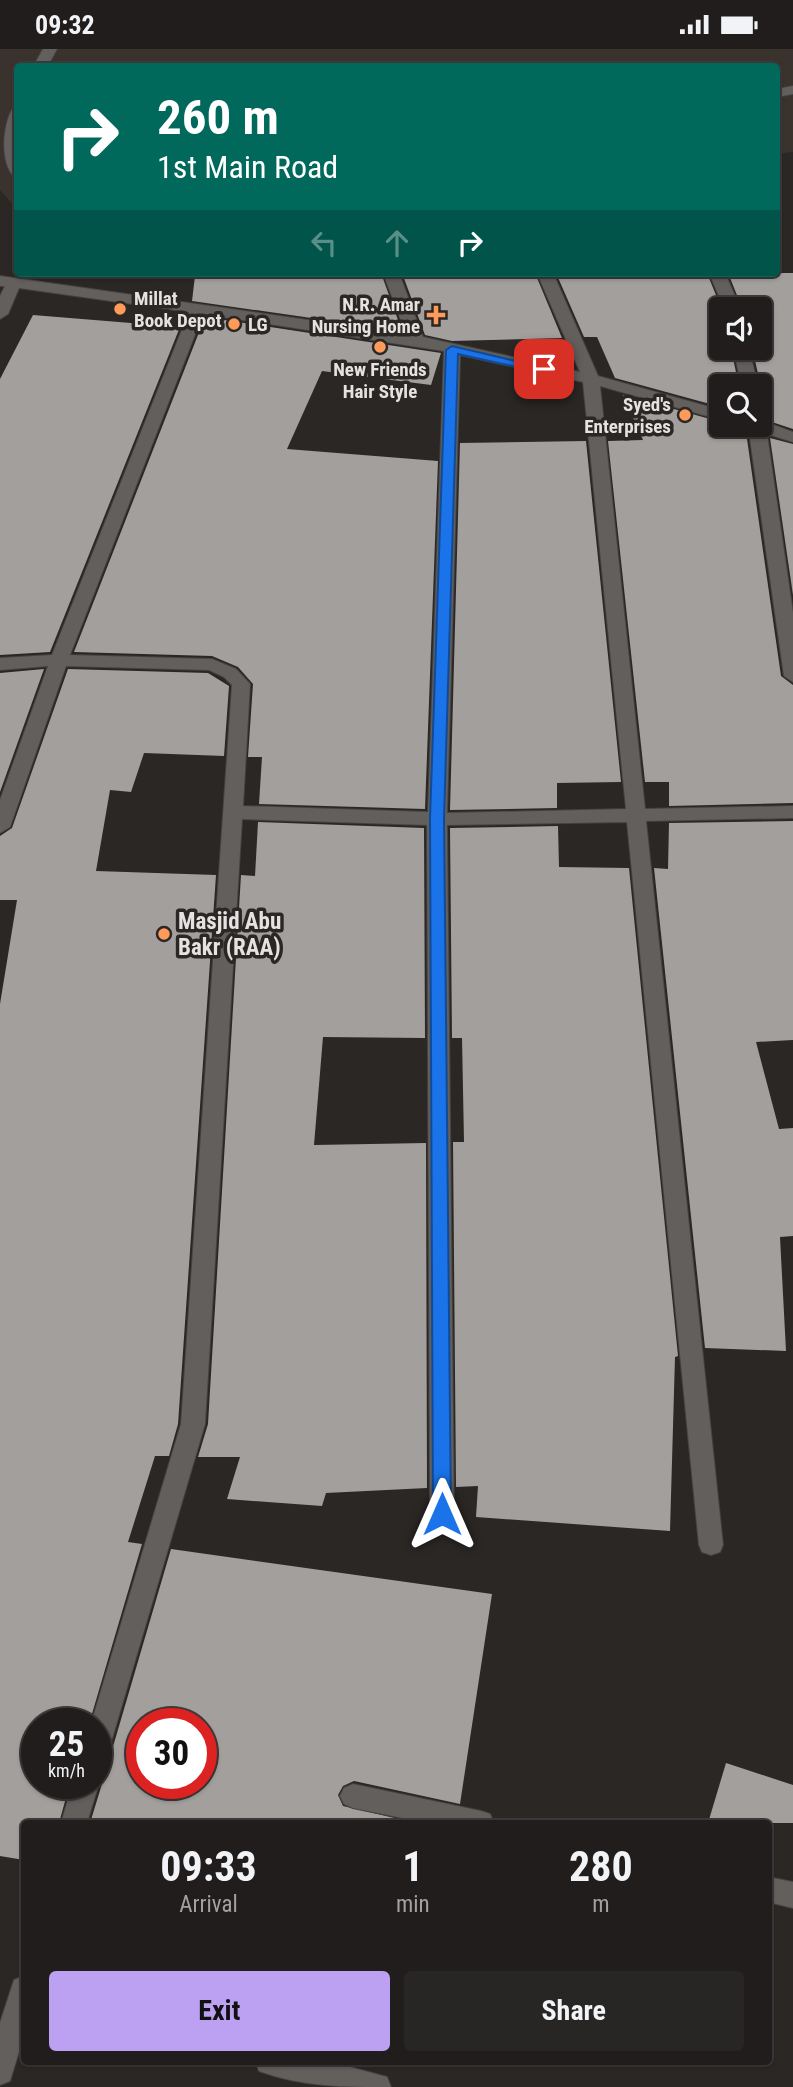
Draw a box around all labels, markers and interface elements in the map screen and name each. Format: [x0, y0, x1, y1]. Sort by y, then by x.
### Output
text: 09:32 [35, 10, 95, 40]
text: 260 m [157, 89, 279, 146]
icon: right [42, 91, 133, 182]
text: 1st Main Road [157, 148, 338, 186]
icon: left [305, 224, 343, 262]
icon: ahead [378, 224, 416, 262]
icon: right [451, 224, 489, 262]
place label: Millat Book Depot [134, 287, 222, 332]
place label: N.R. Amar Nursing Home [312, 293, 420, 338]
map controls [709, 297, 772, 437]
button: sound [709, 297, 772, 360]
marker: Millat Book Depot [112, 301, 128, 317]
marker: N.R. Amar Nursing Home [426, 305, 446, 325]
place label: LG [248, 313, 268, 336]
marker: LG [226, 316, 242, 332]
marker: New Friends Hair Style [372, 339, 388, 355]
pin [514, 339, 574, 399]
icon: arrive [525, 350, 563, 388]
place label: New Friends Hair Style [333, 358, 427, 403]
button: search [709, 374, 772, 437]
place label: Syed's Enterprises [584, 393, 671, 438]
marker: Syed's Enterprises [677, 407, 693, 423]
place label: Masjid Abu Bakr (RAA) [178, 908, 281, 961]
marker: Masjid Abu Bakr (RAA) [156, 926, 172, 942]
position arrow [405, 1477, 479, 1551]
speed limit sign: 30 [126, 1708, 217, 1799]
text: 25 [49, 1724, 84, 1765]
text: km/h [48, 1760, 85, 1781]
text: 09:33 [160, 1842, 257, 1891]
text: 1 [402, 1842, 423, 1891]
text: 280 [569, 1842, 633, 1891]
text: Arrival [179, 1891, 238, 1918]
text: min [396, 1891, 430, 1918]
text: m [592, 1891, 609, 1918]
button: Exit [49, 1971, 390, 2051]
button: Share [404, 1971, 744, 2051]

